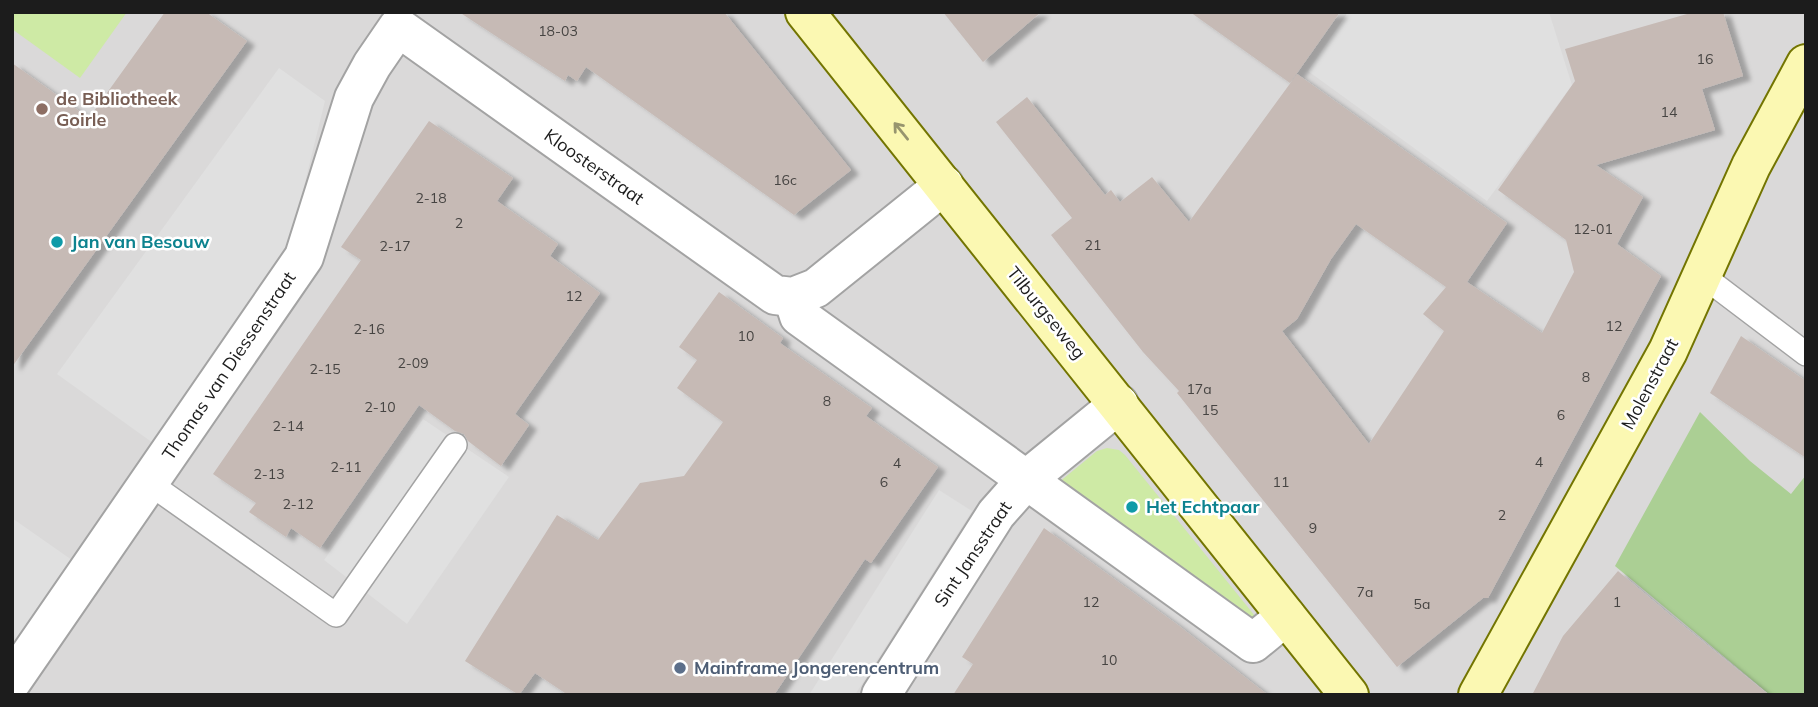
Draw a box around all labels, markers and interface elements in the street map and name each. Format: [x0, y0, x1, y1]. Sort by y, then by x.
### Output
house number: 18-03 [538, 22, 578, 40]
house number: 16 [1697, 50, 1713, 68]
place label: de Bibliotheek Goirle [56, 87, 179, 131]
marker: de Bibliotheek Goirle [34, 101, 50, 117]
house number: 14 [1661, 103, 1678, 121]
one-way arrow [894, 123, 909, 141]
street label: Kloosterstraat [540, 124, 649, 210]
house number: 16c [773, 171, 797, 189]
house number: 2-18 [415, 189, 447, 207]
house number: 2 [455, 214, 463, 232]
house number: 12-01 [1573, 220, 1613, 238]
place label: Jan van Besouw [71, 230, 210, 253]
marker: Jan van Besouw [49, 234, 65, 250]
house number: 21 [1085, 236, 1101, 254]
house number: 2-17 [379, 237, 411, 255]
street label: Tilburgseweg [1002, 262, 1091, 364]
street label: Thomas van Diessenstraat [157, 267, 300, 464]
house number: 12 [566, 287, 582, 305]
house number: 12 [1606, 317, 1622, 335]
house number: 2-16 [353, 320, 385, 338]
house number: 10 [738, 327, 754, 345]
street label: Molenstraat [1616, 334, 1683, 433]
house number: 2-09 [397, 354, 429, 372]
house number: 2-15 [309, 360, 341, 378]
house number: 8 [1582, 368, 1590, 386]
house number: 17a [1186, 380, 1212, 398]
house number: 8 [823, 392, 831, 410]
house number: 2-10 [364, 398, 396, 416]
house number: 15 [1202, 401, 1218, 419]
house number: 6 [1557, 406, 1565, 424]
house number: 2-14 [272, 417, 304, 435]
house number: 4 [1535, 453, 1544, 471]
house number: 4 [893, 454, 902, 472]
house number: 2-11 [330, 458, 362, 476]
house number: 2-13 [253, 465, 285, 483]
house number: 6 [880, 473, 888, 491]
house number: 11 [1273, 473, 1289, 491]
house number: 2-12 [282, 495, 314, 513]
place label: Het Echtpaar [1146, 495, 1260, 518]
street label: Sint Jansstraat [929, 496, 1016, 611]
marker: Het Echtpaar [1124, 499, 1140, 515]
house number: 2 [1498, 506, 1506, 524]
house number: 9 [1309, 519, 1317, 537]
house number: 7a [1357, 583, 1373, 601]
house number: 12 [1083, 593, 1099, 611]
house number: 1 [1613, 593, 1621, 611]
house number: 5a [1414, 595, 1430, 613]
house number: 10 [1101, 651, 1117, 669]
place label: Mainframe Jongerencentrum [694, 656, 939, 679]
marker: Mainframe Jongerencentrum [672, 660, 688, 676]

